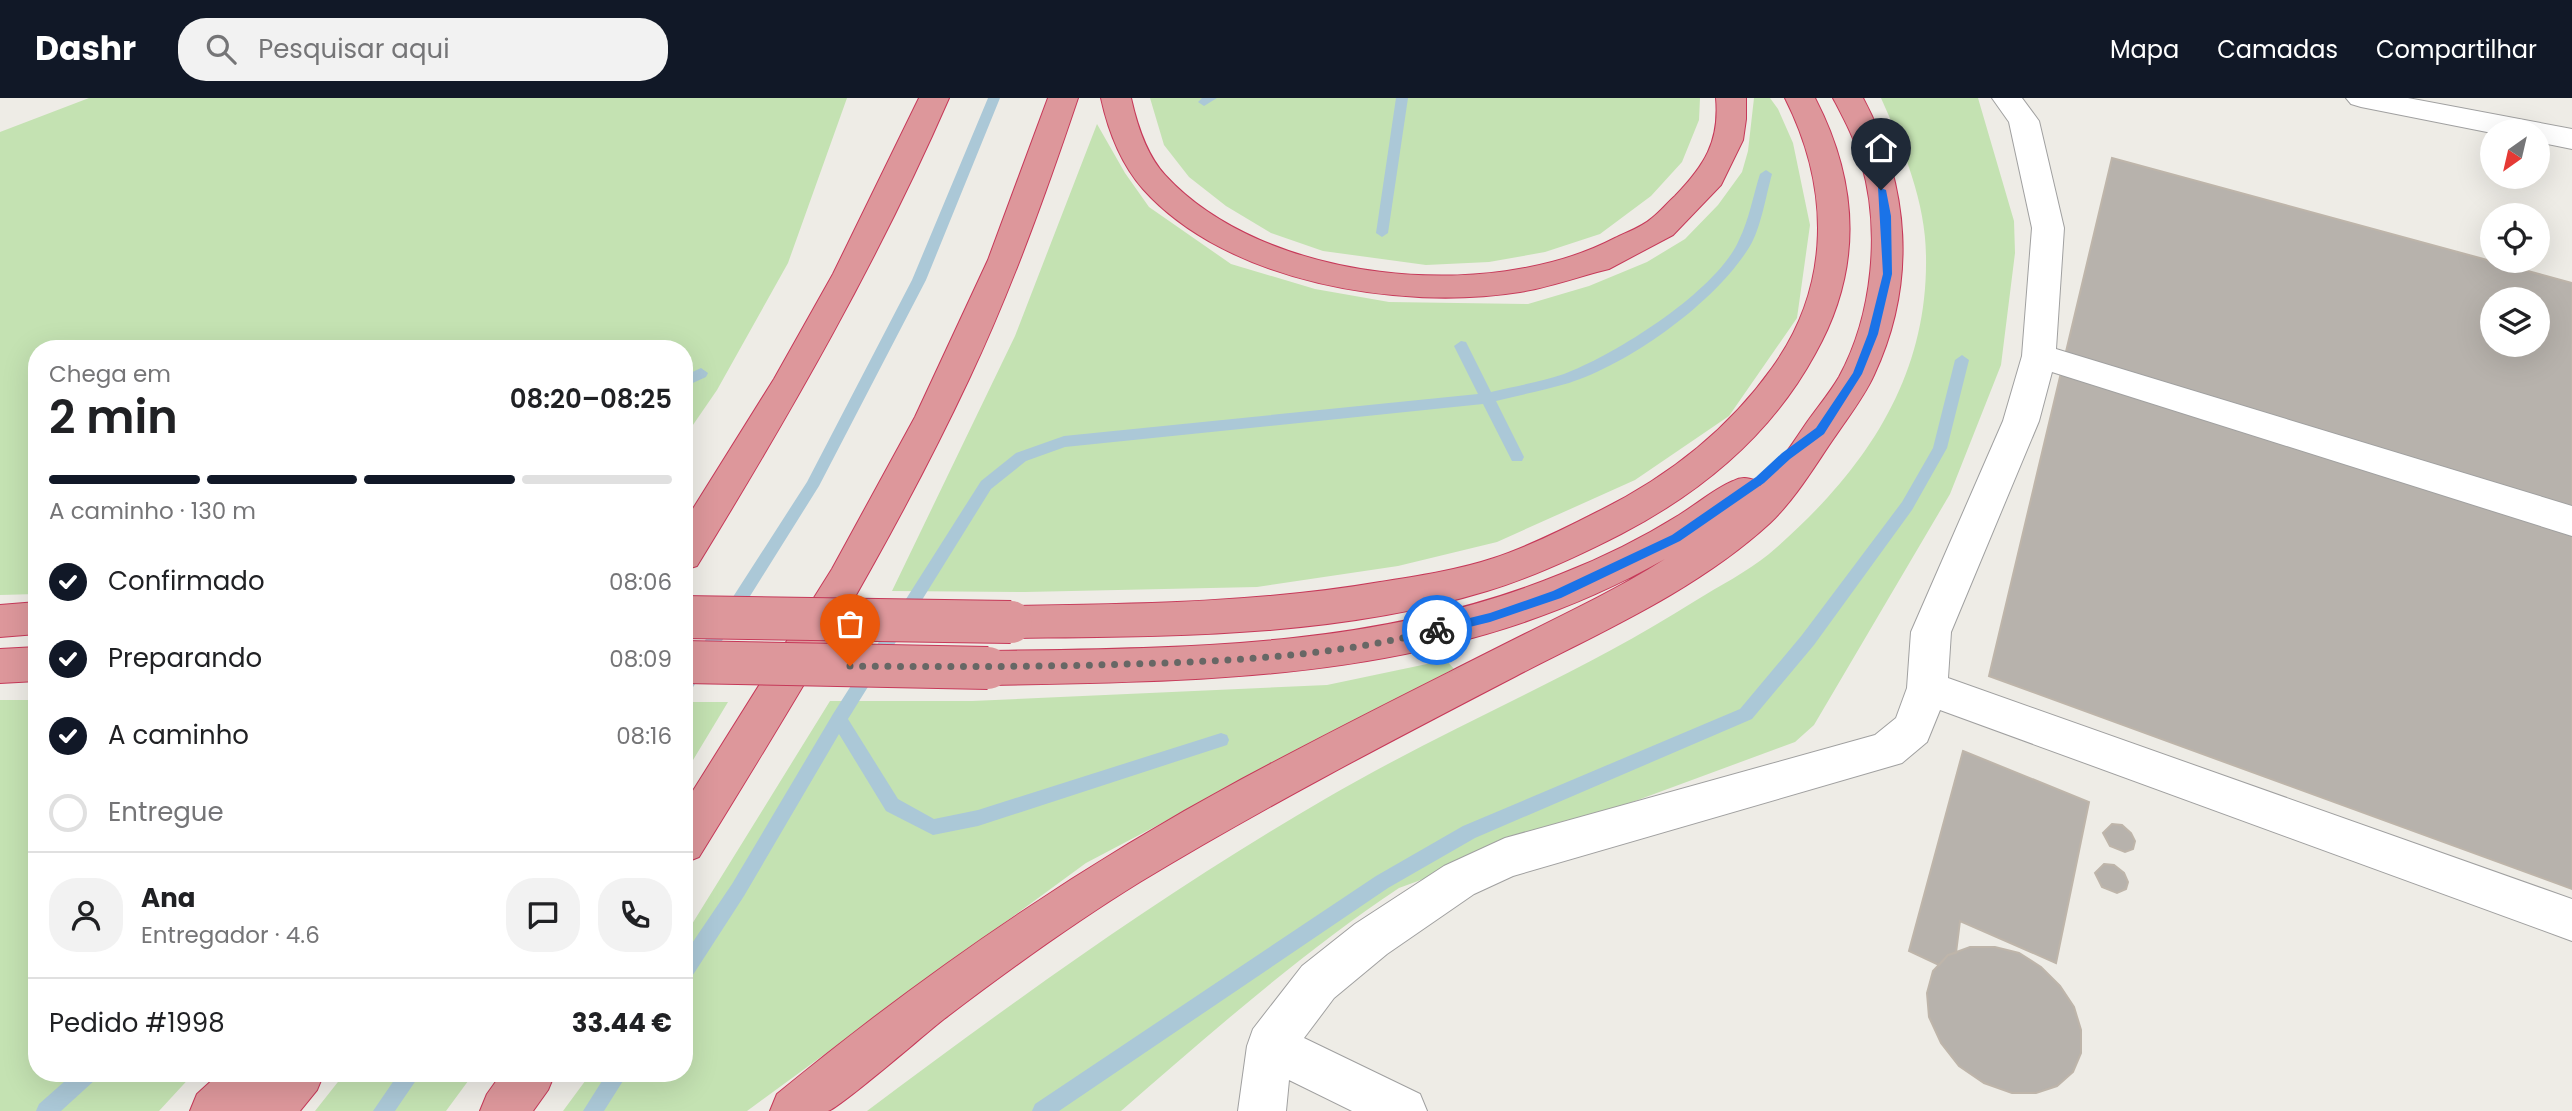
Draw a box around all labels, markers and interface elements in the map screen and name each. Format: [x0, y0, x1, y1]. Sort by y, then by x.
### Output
search box [178, 18, 668, 81]
text: Dashr [35, 25, 136, 72]
icon: search [202, 30, 240, 68]
text: Pesquisar aqui [258, 31, 450, 67]
text: Mapa [2110, 33, 2179, 66]
text: Camadas [2217, 33, 2338, 66]
text: Compartilhar [2376, 33, 2537, 66]
pin [1851, 118, 1911, 190]
north arrow [2480, 119, 2550, 189]
map controls [2480, 119, 2550, 357]
icon: home [1862, 129, 1900, 167]
button: locate [2480, 203, 2550, 273]
button: layers [2480, 287, 2550, 357]
text: Chega em [49, 358, 171, 390]
text: 08:20–08:25 [510, 381, 672, 417]
text: 2 min [49, 385, 178, 449]
text: A caminho · 130 m [49, 495, 256, 527]
icon: check [49, 563, 87, 601]
text: Confirmado [108, 563, 265, 599]
text: 08:06 [609, 566, 672, 598]
pin [820, 594, 880, 666]
courier [1402, 595, 1472, 665]
icon: bag [831, 605, 869, 643]
icon: bike [1418, 611, 1456, 649]
icon: check [49, 640, 87, 678]
text: Preparando [108, 640, 262, 676]
text: 08:09 [609, 643, 672, 675]
icon: check [49, 717, 87, 755]
text: A caminho [108, 717, 249, 753]
text: 08:16 [616, 720, 672, 752]
text: Entregue [108, 794, 224, 830]
button: person [49, 878, 123, 952]
button: chat [506, 878, 580, 952]
button: phone [598, 878, 672, 952]
text: Ana [141, 880, 195, 916]
text: Entregador · 4.6 [141, 919, 320, 951]
text: Pedido #1998 [49, 1005, 225, 1041]
text: 33.44 € [572, 1005, 672, 1041]

